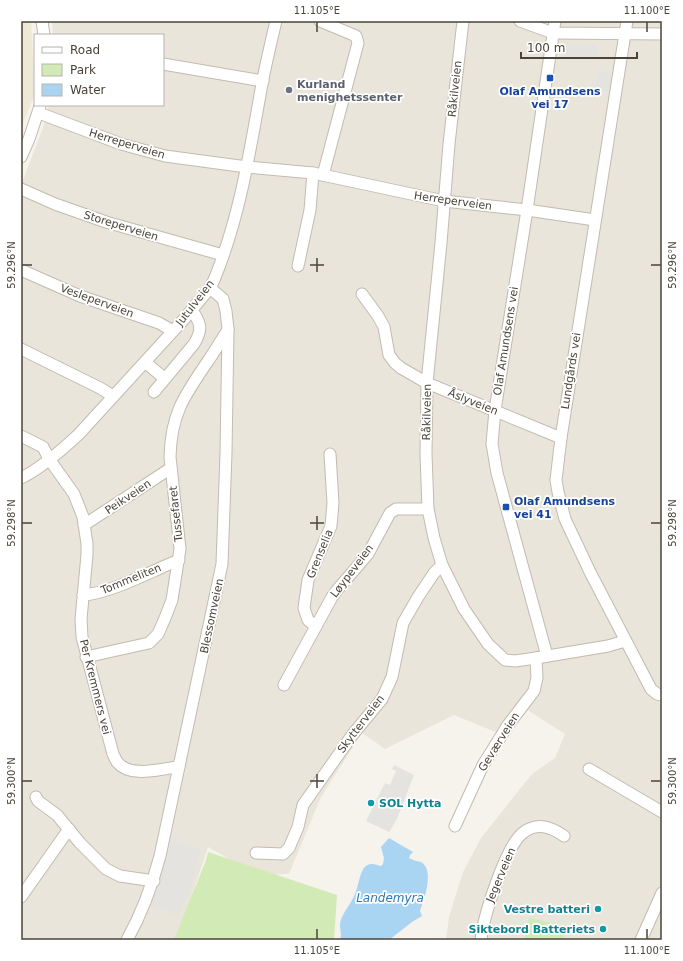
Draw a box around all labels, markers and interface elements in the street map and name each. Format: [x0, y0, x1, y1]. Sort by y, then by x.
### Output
text: 11.105°E [294, 5, 340, 16]
text: 11.100°E [624, 5, 670, 16]
legend [34, 34, 164, 106]
scale bar [521, 34, 637, 60]
text: 100 m [527, 41, 565, 55]
text: Road [70, 43, 100, 57]
street label: Råkilveien [446, 60, 464, 118]
text: Park [70, 63, 96, 77]
marker: Olaf Amundsens vei 17 [545, 73, 555, 83]
place label: Kurland menighetssenter [297, 78, 403, 104]
text: Water [70, 83, 106, 97]
marker: Kurland menighetssenter [284, 85, 294, 95]
place label: Olaf Amundsens vei 17 [499, 85, 601, 111]
street label: Herreperveien [87, 126, 167, 162]
street label: Herreperveien [413, 189, 493, 213]
street label: Storeperveien [82, 208, 160, 244]
text: 59.296°N [6, 241, 17, 289]
text: 59.296°N [667, 241, 678, 289]
street label: Jutulveien [172, 277, 217, 329]
street label: Vesleperveien [58, 282, 136, 320]
street label: Olaf Amundsens vei [491, 286, 521, 396]
street label: Lundgårds vei [559, 332, 583, 410]
street label: Råkilveien [420, 384, 434, 440]
street label: Åslyveien [446, 386, 500, 418]
street label: Peikveien [103, 477, 153, 517]
street label: Tussefaret [167, 485, 186, 544]
place label: Olaf Amundsens vei 41 [514, 495, 616, 521]
text: 59.298°N [6, 499, 17, 547]
text: 59.298°N [667, 499, 678, 547]
marker: Olaf Amundsens vei 41 [501, 502, 511, 512]
street label: Grenselia [304, 528, 336, 580]
street label: Løypeveien [328, 542, 376, 600]
street label: Tommeliten [98, 561, 163, 597]
street label: Blessomveien [198, 577, 226, 655]
street label: Per Kremmers vei [77, 638, 113, 736]
street label: Skytterveien [335, 692, 387, 756]
street label: Geværveien [476, 710, 522, 774]
text: 59.300°N [6, 757, 17, 805]
text: 59.300°N [667, 757, 678, 805]
place label: SOL Hytta [379, 797, 441, 810]
marker: SOL Hytta [366, 798, 376, 808]
street label: Jegerveien [483, 846, 518, 905]
water label: Landemyra [356, 891, 424, 905]
place label: Vestre batteri [504, 903, 590, 916]
marker: Vestre batteri [593, 904, 603, 914]
place label: Siktebord Batteriets [468, 923, 595, 936]
marker: Siktebord Batteriets [598, 924, 608, 934]
text: 11.105°E [294, 945, 340, 956]
text: 11.100°E [624, 945, 670, 956]

